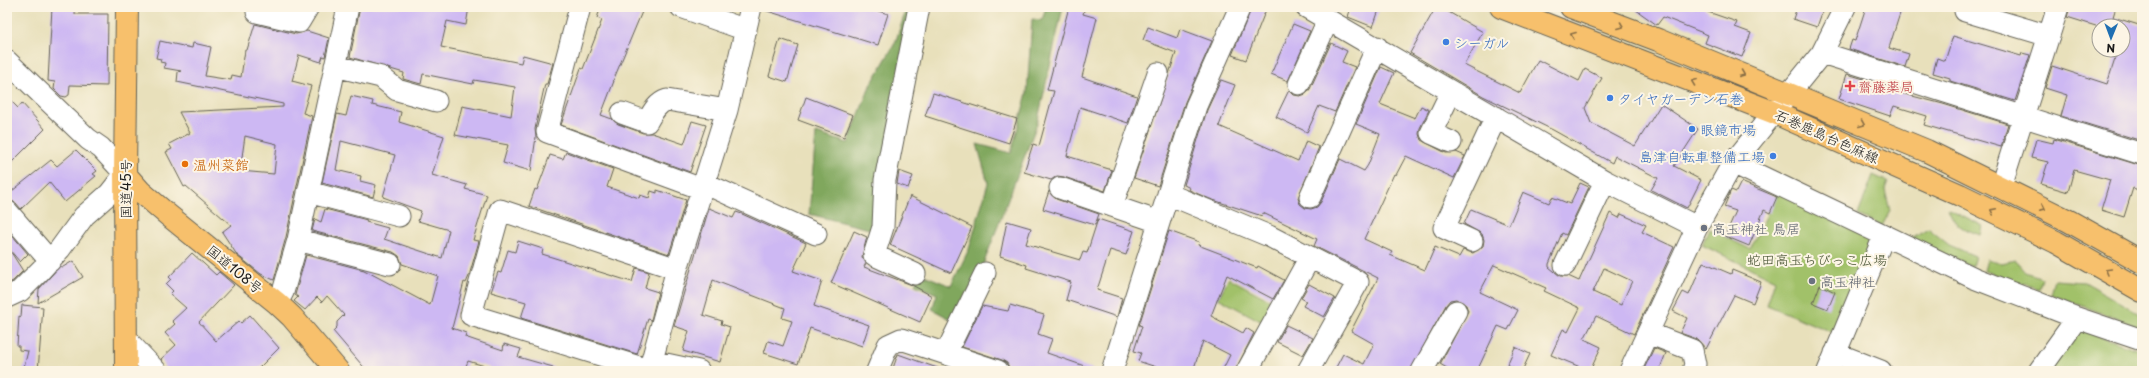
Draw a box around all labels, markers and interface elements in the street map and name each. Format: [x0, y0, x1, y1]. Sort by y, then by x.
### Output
north arrow [2091, 18, 2131, 58]
one-way arrow [1617, 21, 1624, 29]
one-way arrow [1569, 31, 1576, 39]
place label: シーガル [1454, 32, 1510, 53]
marker: シーガル [1441, 37, 1451, 47]
text: N [2106, 40, 2115, 57]
one-way arrow [1738, 70, 1745, 78]
place label: 齋藤薬局 [1858, 76, 1914, 97]
one-way arrow [1690, 78, 1697, 86]
marker: 齋藤薬局 [1845, 81, 1855, 91]
place label: タイヤガーデン石巻 [1618, 88, 1743, 109]
marker: タイヤガーデン石巻 [1605, 93, 1615, 103]
street label: 石巻鹿島台色麻線 [1772, 104, 1882, 168]
place label: 眼鏡市場 [1700, 119, 1756, 140]
one-way arrow [1858, 119, 1865, 127]
marker: 眼鏡市場 [1687, 124, 1697, 134]
place label: 島津自転車整備工場 [1639, 146, 1765, 167]
marker: 島津自転車整備工場 [1768, 151, 1778, 161]
place label: 温州菜館 [193, 154, 249, 175]
street label: 国道45号 [115, 159, 136, 219]
marker: 温州菜館 [180, 159, 190, 169]
one-way arrow [2039, 203, 2046, 211]
one-way arrow [1990, 208, 1997, 216]
place label: 高玉神社 鳥居 [1712, 218, 1801, 239]
marker: 高玉神社 鳥居 [1699, 223, 1709, 233]
street label: 国道108号 [202, 240, 268, 298]
park label: 蛇田高玉ちびっこ広場 [1747, 249, 1887, 270]
one-way arrow [2105, 269, 2112, 276]
place label: 高玉神社 [1820, 271, 1876, 292]
marker: 高玉神社 [1807, 276, 1817, 286]

